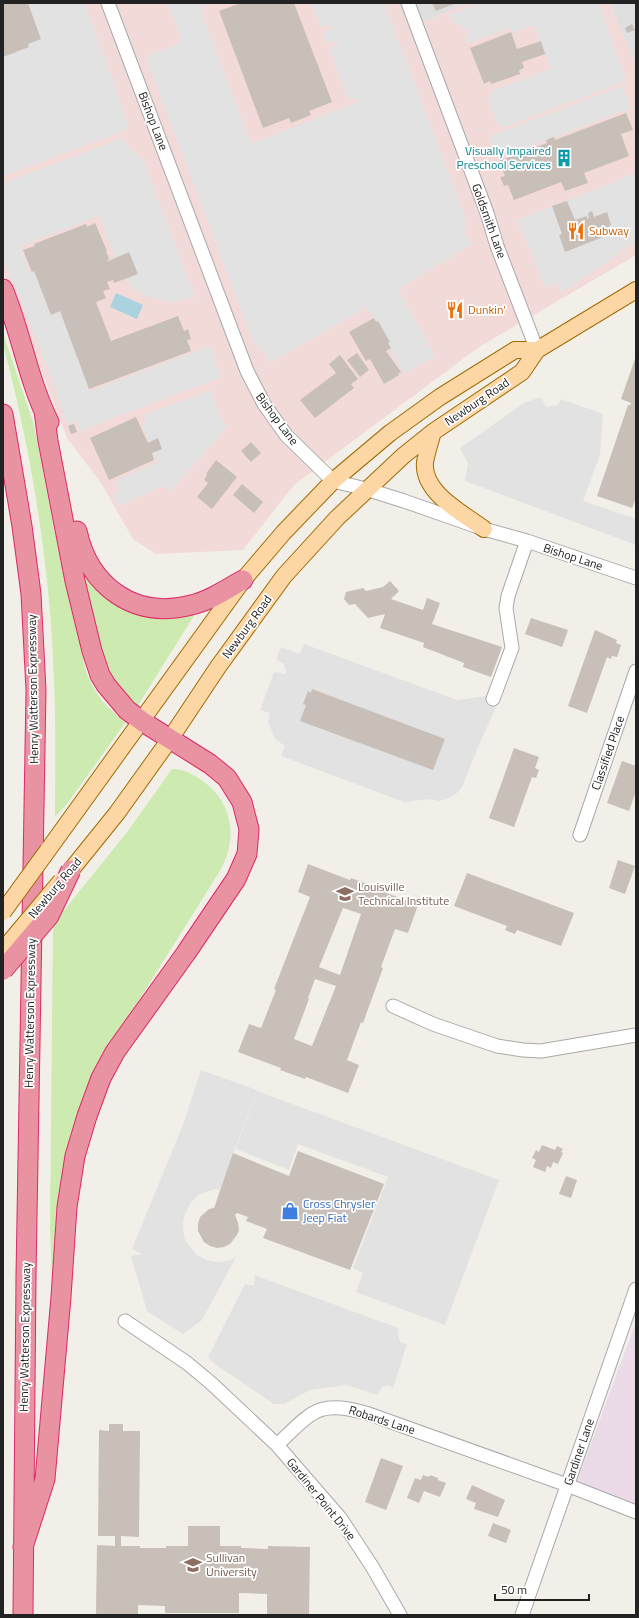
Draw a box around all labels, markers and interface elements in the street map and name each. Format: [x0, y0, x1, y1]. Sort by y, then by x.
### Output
street label: Bishop Lane [134, 89, 173, 153]
place label: Visually Impaired Preschool Services [457, 141, 551, 174]
building icon: Visually Impaired Preschool Services [554, 148, 574, 168]
street label: Goldsmith Lane [467, 181, 512, 261]
restaurant icon: Subway [566, 221, 586, 241]
place label: Subway [589, 221, 629, 240]
restaurant icon: Dunkin' [445, 300, 465, 320]
place label: Dunkin' [468, 300, 506, 319]
street label: Newburg Road [440, 373, 513, 430]
street label: Bishop Lane [251, 388, 304, 449]
street label: Bishop Lane [541, 538, 605, 575]
street label: Newburg Road [217, 591, 276, 663]
street label: Henry Watterson Expressway [22, 614, 43, 764]
street label: Classified Place [586, 713, 629, 793]
street label: Newburg Road [23, 853, 86, 922]
place label: Louisville Technical Institute [358, 877, 449, 910]
school or university icon: Louisville Technical Institute [335, 884, 355, 904]
street label: Henry Watterson Expressway [19, 938, 40, 1088]
place label: Cross Chrysler Jeep Fiat [303, 1194, 375, 1227]
shop icon: Cross Chrysler Jeep Fiat [280, 1201, 300, 1221]
street label: Henry Watterson Expressway [14, 1262, 35, 1412]
street label: Robards Lane [347, 1400, 418, 1439]
street label: Gardiner Lane [558, 1416, 599, 1488]
street label: Gardiner Point Drive [282, 1453, 361, 1544]
place label: Sullivan University [206, 1548, 257, 1581]
school or university icon: Sullivan University [183, 1555, 203, 1575]
scale bar [495, 1576, 589, 1602]
text: 50 m [501, 1580, 527, 1599]

